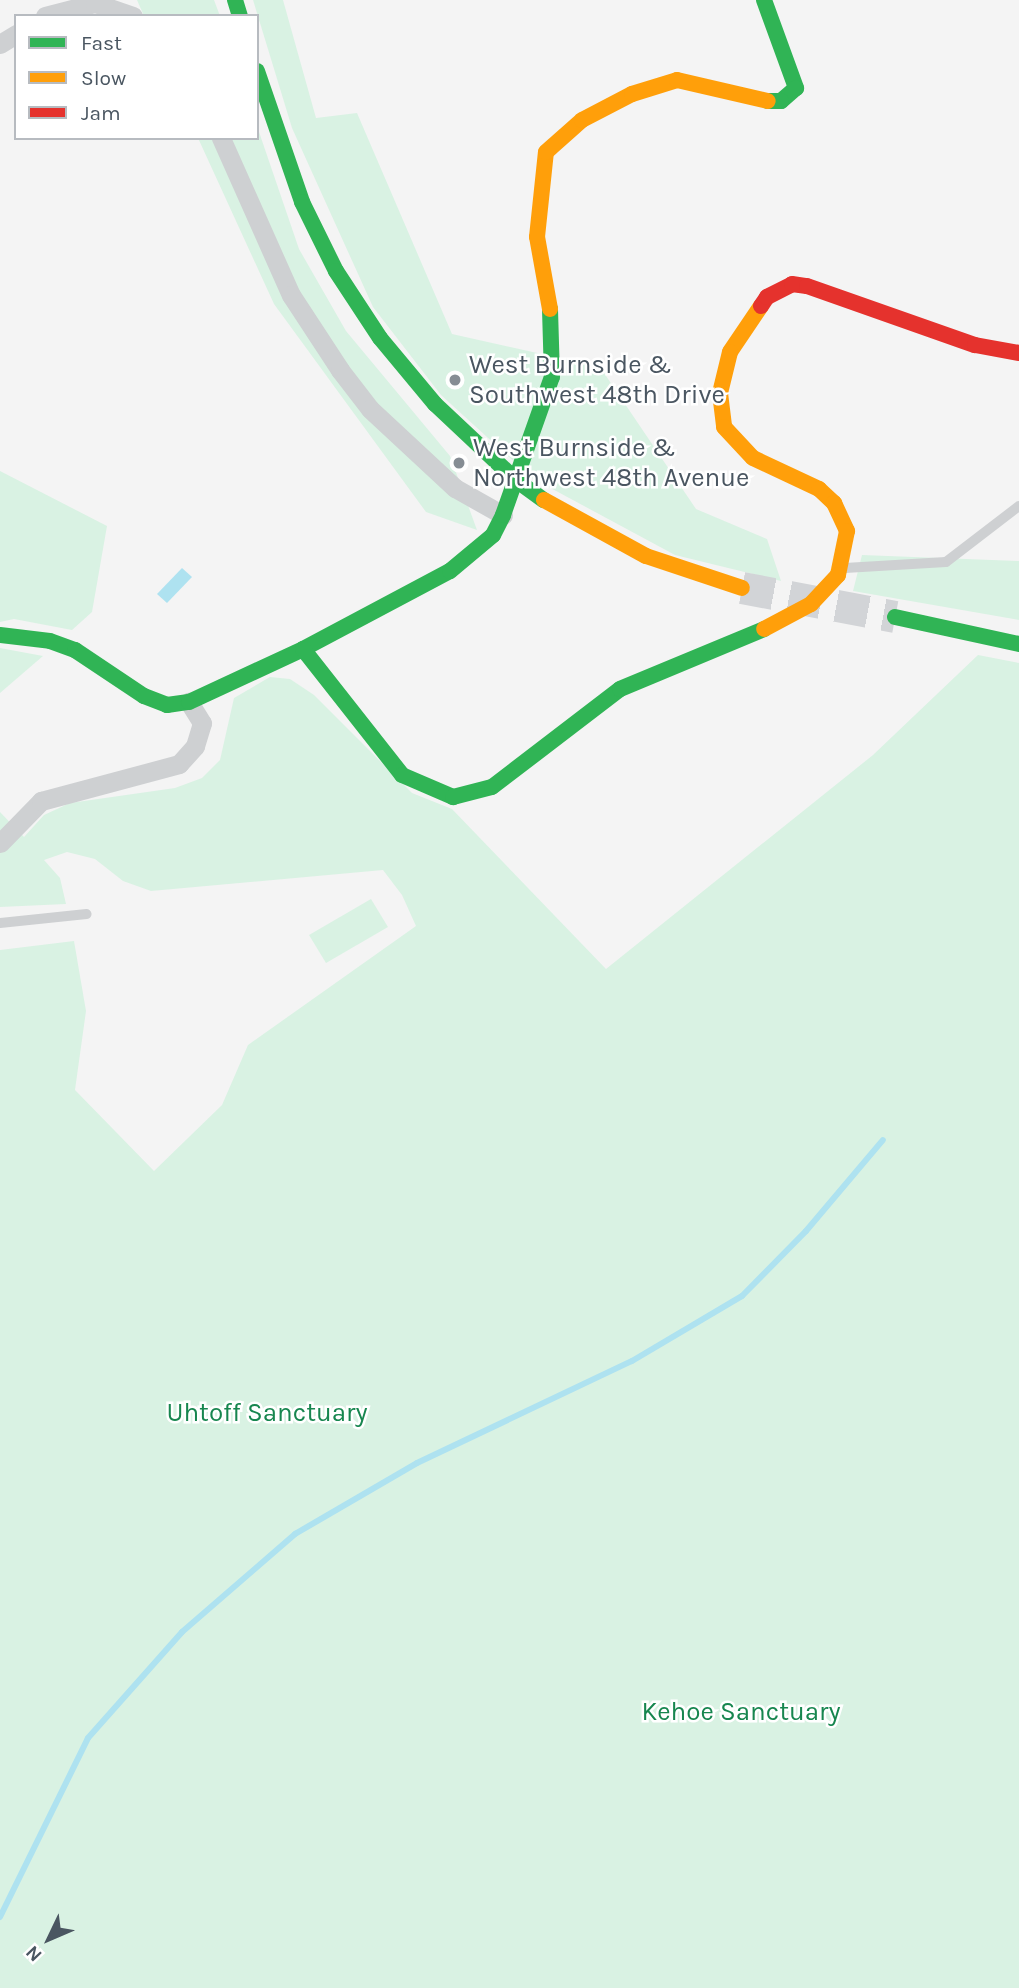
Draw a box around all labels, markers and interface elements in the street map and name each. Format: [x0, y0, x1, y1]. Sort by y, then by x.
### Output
legend [14, 14, 259, 140]
text: Fast [81, 31, 122, 55]
text: Slow [81, 66, 126, 90]
text: Jam [81, 101, 121, 125]
place label: West Burnside & Southwest 48th Drive [469, 349, 725, 410]
marker: West Burnside & Southwest 48th Drive [447, 372, 463, 388]
place label: West Burnside & Northwest 48th Avenue [473, 432, 749, 494]
marker: West Burnside & Northwest 48th Avenue [451, 455, 467, 471]
park label: Uhtoff Sanctuary [166, 1397, 368, 1429]
park label: Kehoe Sanctuary [641, 1696, 841, 1728]
north arrow [14, 1904, 84, 1974]
text: N [21, 1941, 47, 1966]

